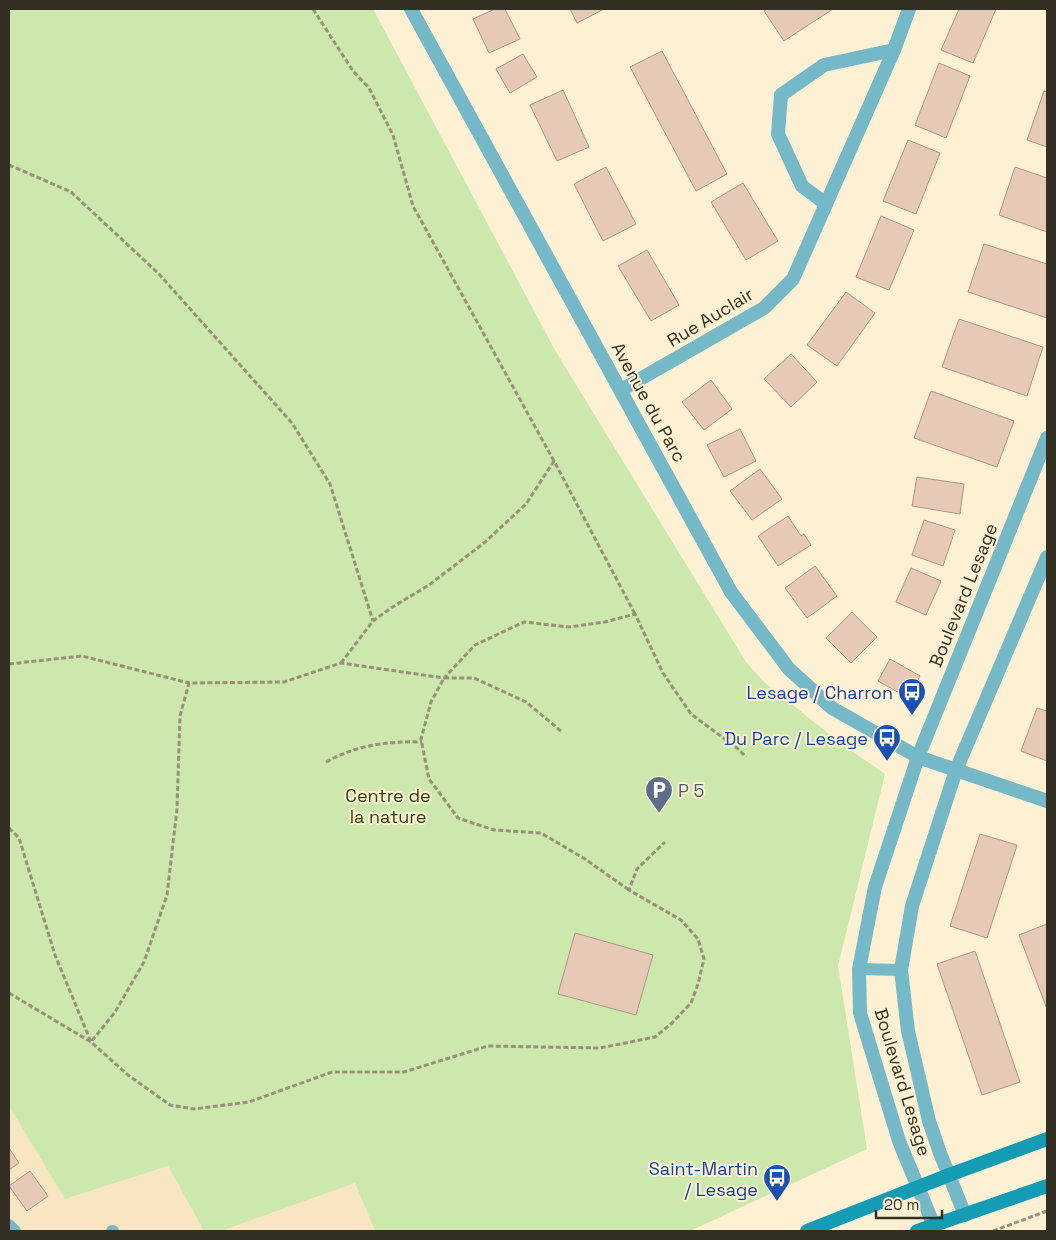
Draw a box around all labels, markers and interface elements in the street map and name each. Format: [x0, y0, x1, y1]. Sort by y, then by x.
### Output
street label: Rue Auclair [663, 282, 757, 352]
street label: Avenue du Parc [607, 338, 691, 466]
street label: Boulevard Lesage [924, 520, 1002, 670]
bus stop icon: Lesage / Charron [897, 677, 927, 716]
place label: Lesage / Charron [747, 681, 893, 704]
bus stop icon: Du Parc / Lesage [872, 723, 902, 762]
place label: Du Parc / Lesage [724, 727, 868, 750]
parking icon: P 5 [644, 775, 674, 814]
place label: P 5 [678, 779, 704, 802]
park label: Centre de la nature [345, 784, 431, 828]
street label: Boulevard Lesage [870, 1005, 936, 1159]
place label: Saint-Martin / Lesage [649, 1157, 758, 1201]
bus stop icon: Saint-Martin / Lesage [762, 1163, 792, 1202]
scale bar [876, 1188, 942, 1220]
text: 20 m [884, 1195, 919, 1214]

